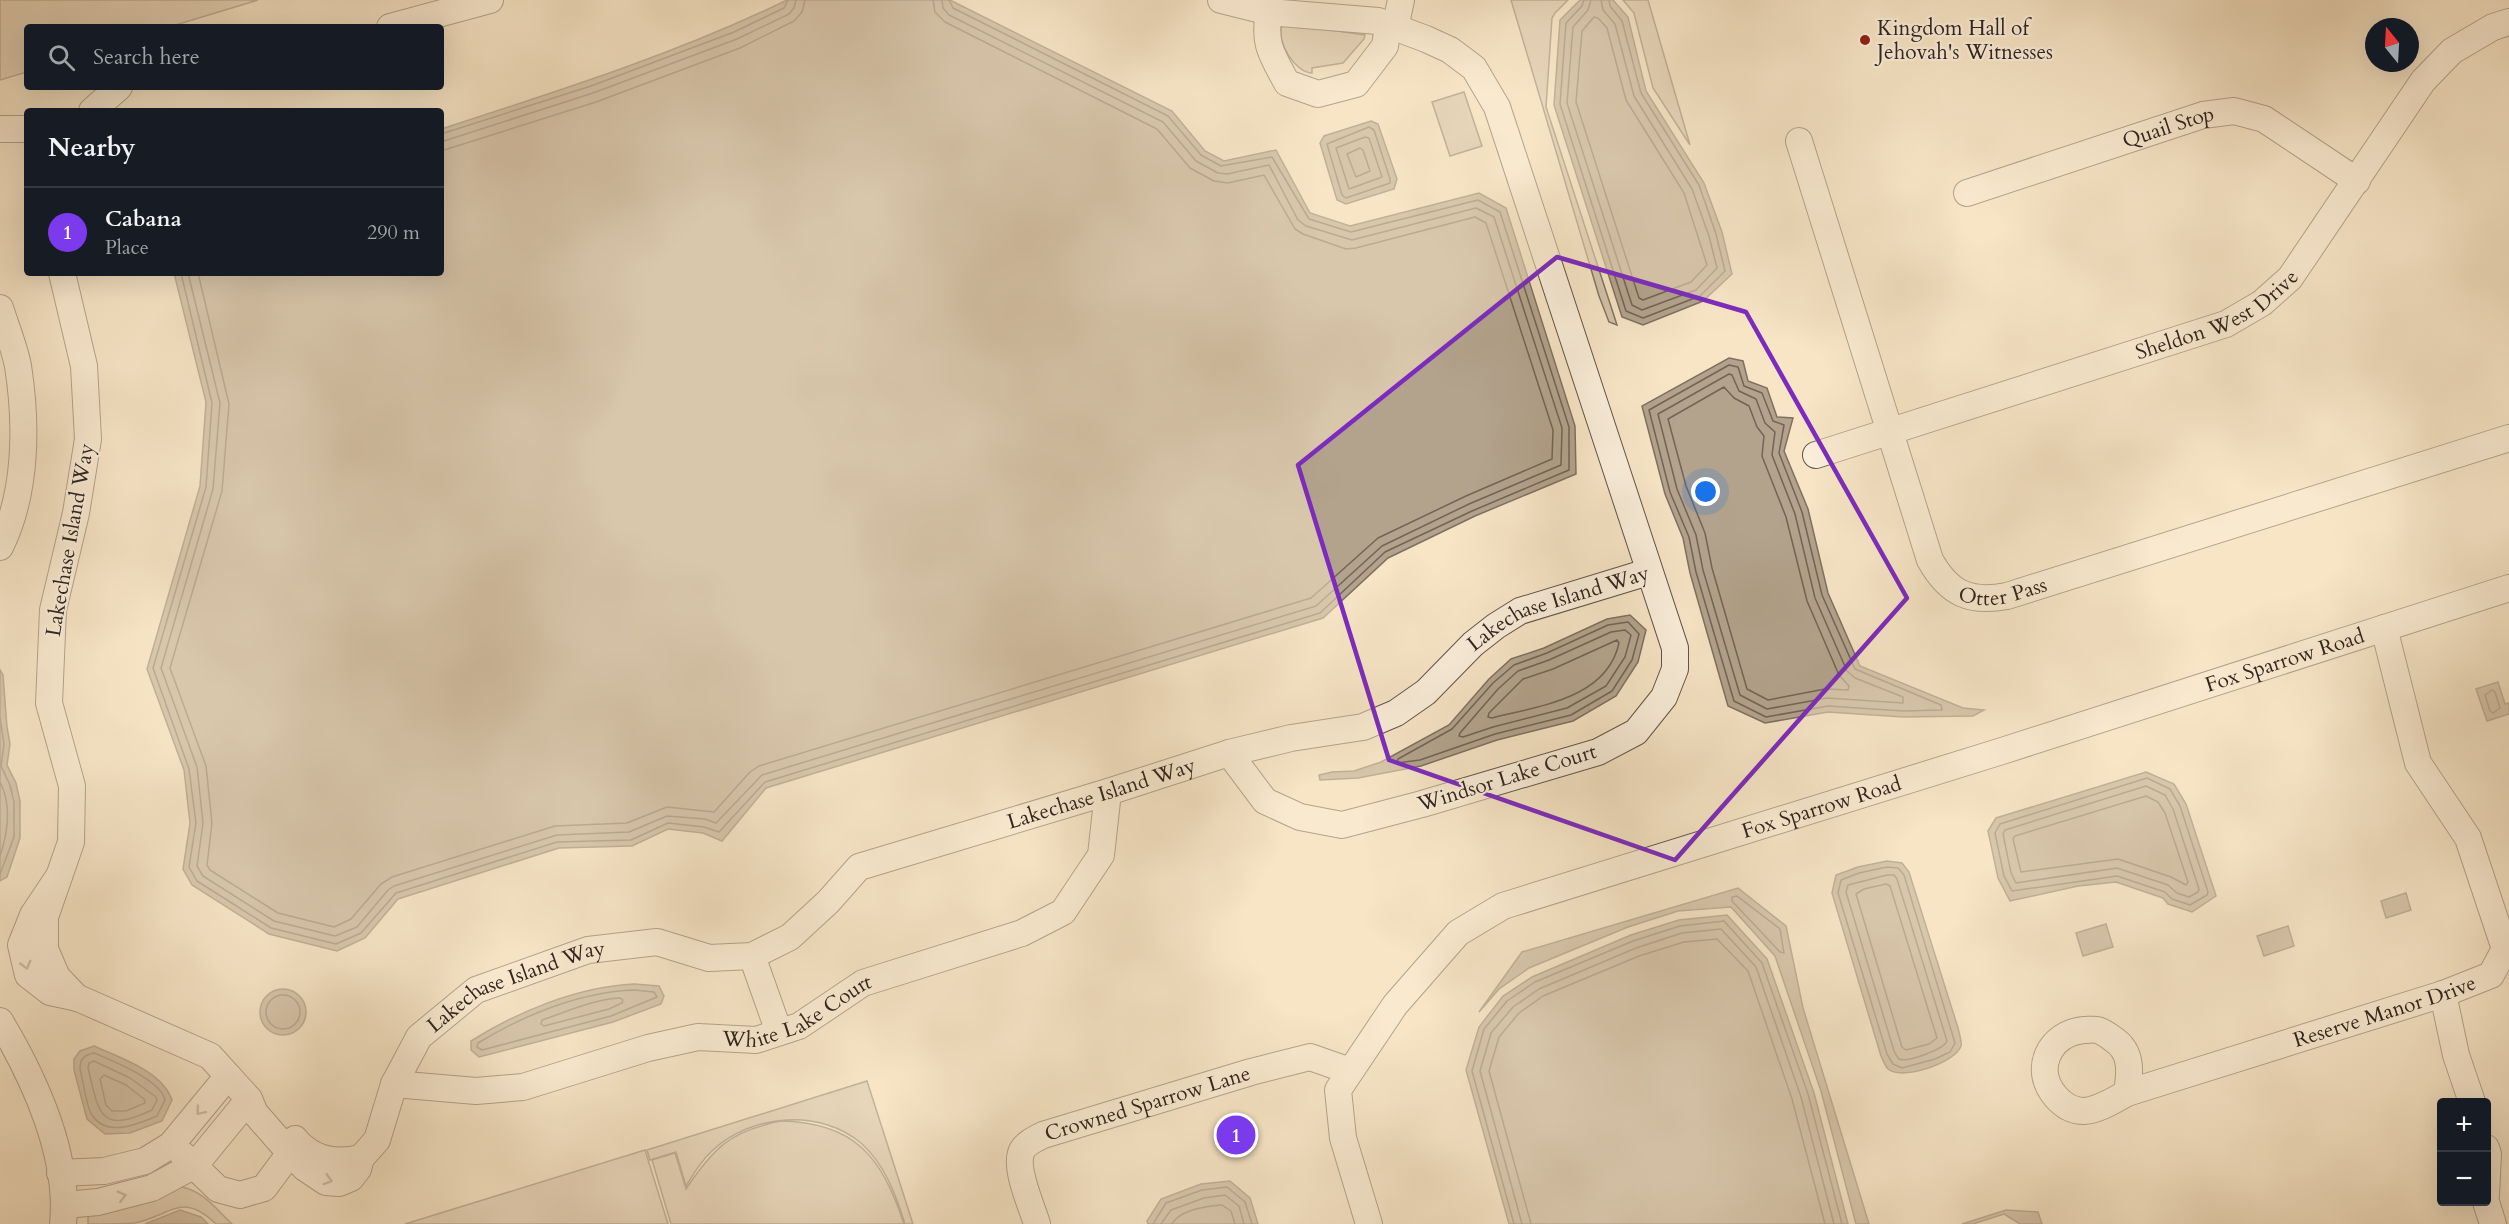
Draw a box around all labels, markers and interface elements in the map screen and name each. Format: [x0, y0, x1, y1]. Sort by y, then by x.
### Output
place label: Kingdom Hall of Jehovah's Witnesses [1874, 14, 2053, 67]
north arrow [2365, 18, 2419, 72]
search box [24, 24, 444, 90]
marker: Kingdom Hall of Jehovah's Witnesses [1858, 33, 1872, 47]
icon: search [45, 41, 78, 74]
text: Search here [93, 42, 200, 72]
street label: Quail Stop [2118, 99, 2216, 155]
text: Nearby [48, 130, 136, 165]
text: Cabana [105, 204, 182, 234]
text: 1 [62, 219, 73, 246]
text: 290 m [367, 219, 420, 246]
text: Place [105, 234, 149, 261]
street label: Sheldon West Drive [2132, 265, 2306, 367]
street label: Lakechase Island Way [39, 441, 101, 639]
your location [1691, 477, 1720, 506]
street label: Lakechase Island Way [1461, 558, 1653, 658]
street label: Otter Pass [1955, 570, 2051, 613]
street label: Fox Sparrow Road [2201, 621, 2368, 699]
street label: Windsor Lake Court [1413, 737, 1600, 819]
street label: Lakechase Island Way [1004, 750, 1199, 836]
street label: Fox Sparrow Road [1738, 769, 1905, 846]
street label: Lakechase Island Way [421, 934, 606, 1039]
one-way arrow [19, 959, 31, 970]
street label: White Lake Court [721, 967, 875, 1055]
street label: Reserve Manor Drive [2290, 968, 2480, 1055]
street label: Crowned Sparrow Lane [1041, 1059, 1254, 1148]
map controls [2437, 1098, 2491, 1206]
button: + [2437, 1098, 2491, 1152]
one-way arrow [196, 1104, 207, 1115]
pin: 1 [1216, 1112, 1256, 1158]
button: − [2437, 1152, 2491, 1206]
one-way arrow [322, 1173, 333, 1185]
one-way arrow [117, 1190, 127, 1203]

